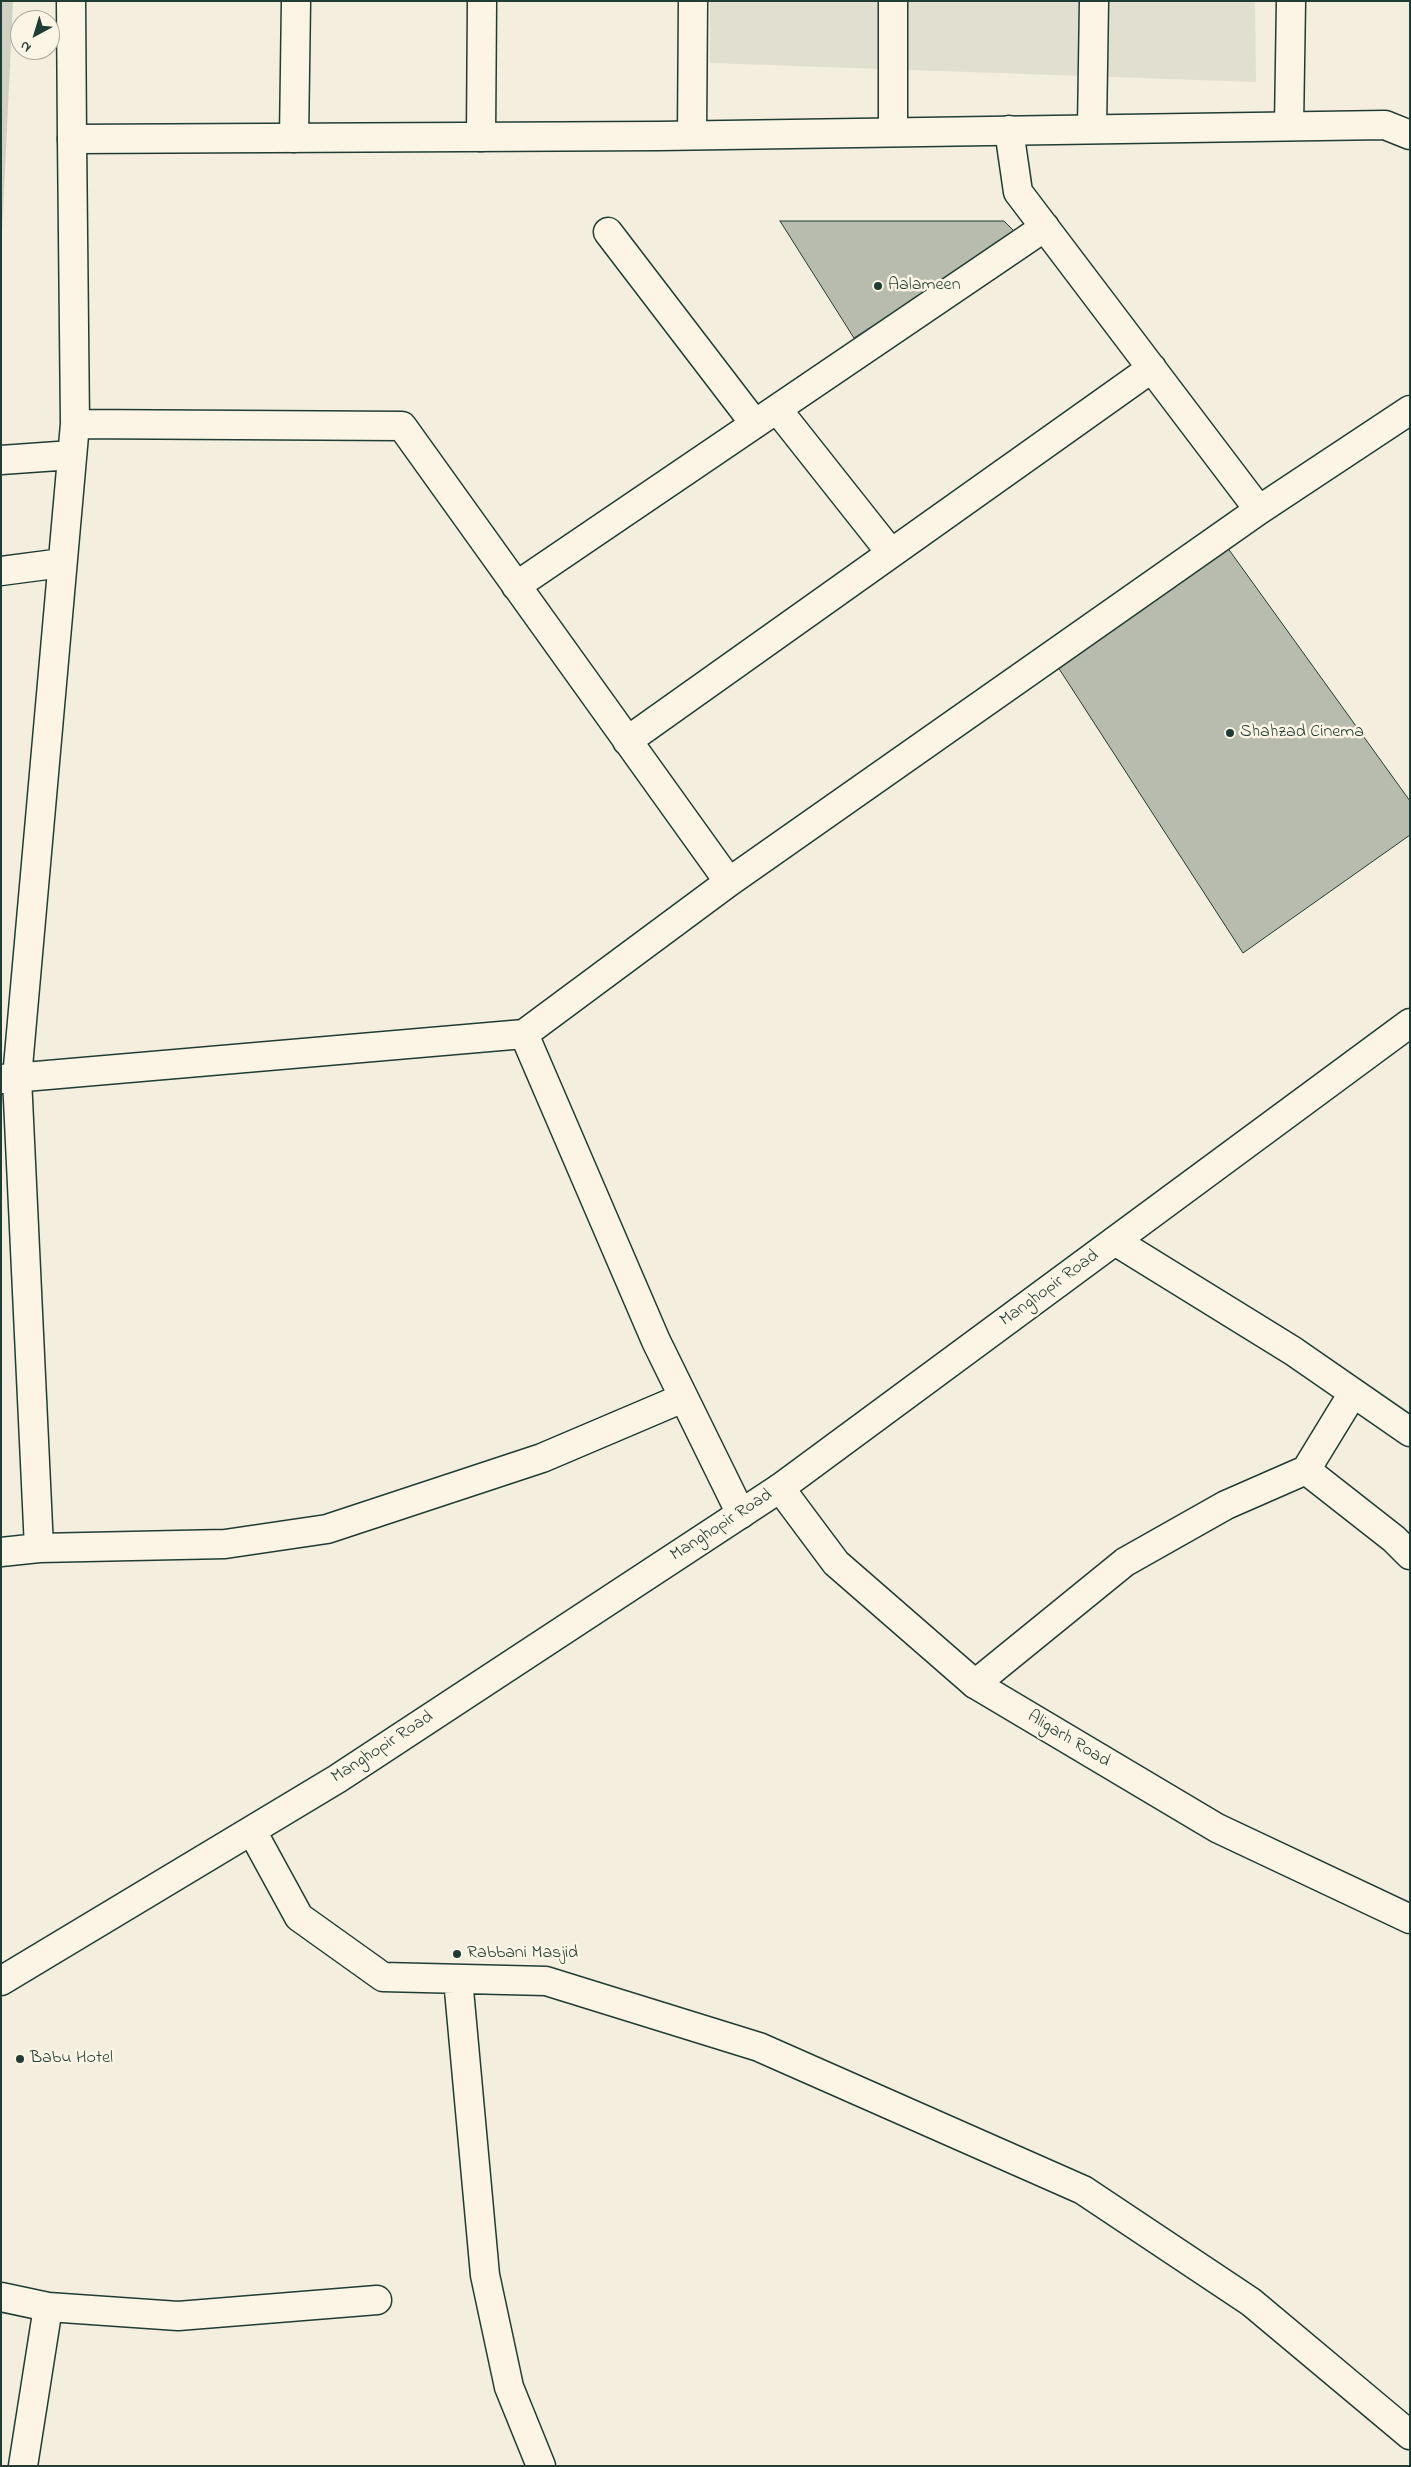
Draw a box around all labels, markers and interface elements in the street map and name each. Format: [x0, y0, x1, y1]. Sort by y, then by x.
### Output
north arrow [10, 10, 60, 60]
text: N [16, 35, 36, 57]
place label: Aalameen [888, 275, 961, 297]
marker: Aalameen [872, 280, 884, 292]
place label: Shahzad Cinema [1240, 722, 1364, 744]
marker: Shahzad Cinema [1224, 727, 1236, 739]
street label: Manghopir Road [996, 1246, 1104, 1332]
street label: Manghopir Road [667, 1485, 777, 1567]
street label: Manghopir Road [328, 1707, 438, 1789]
street label: Aligarh Road [1023, 1707, 1113, 1773]
place label: Rabbani Masjid [467, 1943, 578, 1965]
marker: Rabbani Masjid [451, 1948, 463, 1960]
place label: Babu Hotel [30, 2048, 113, 2070]
marker: Babu Hotel [14, 2053, 26, 2065]

